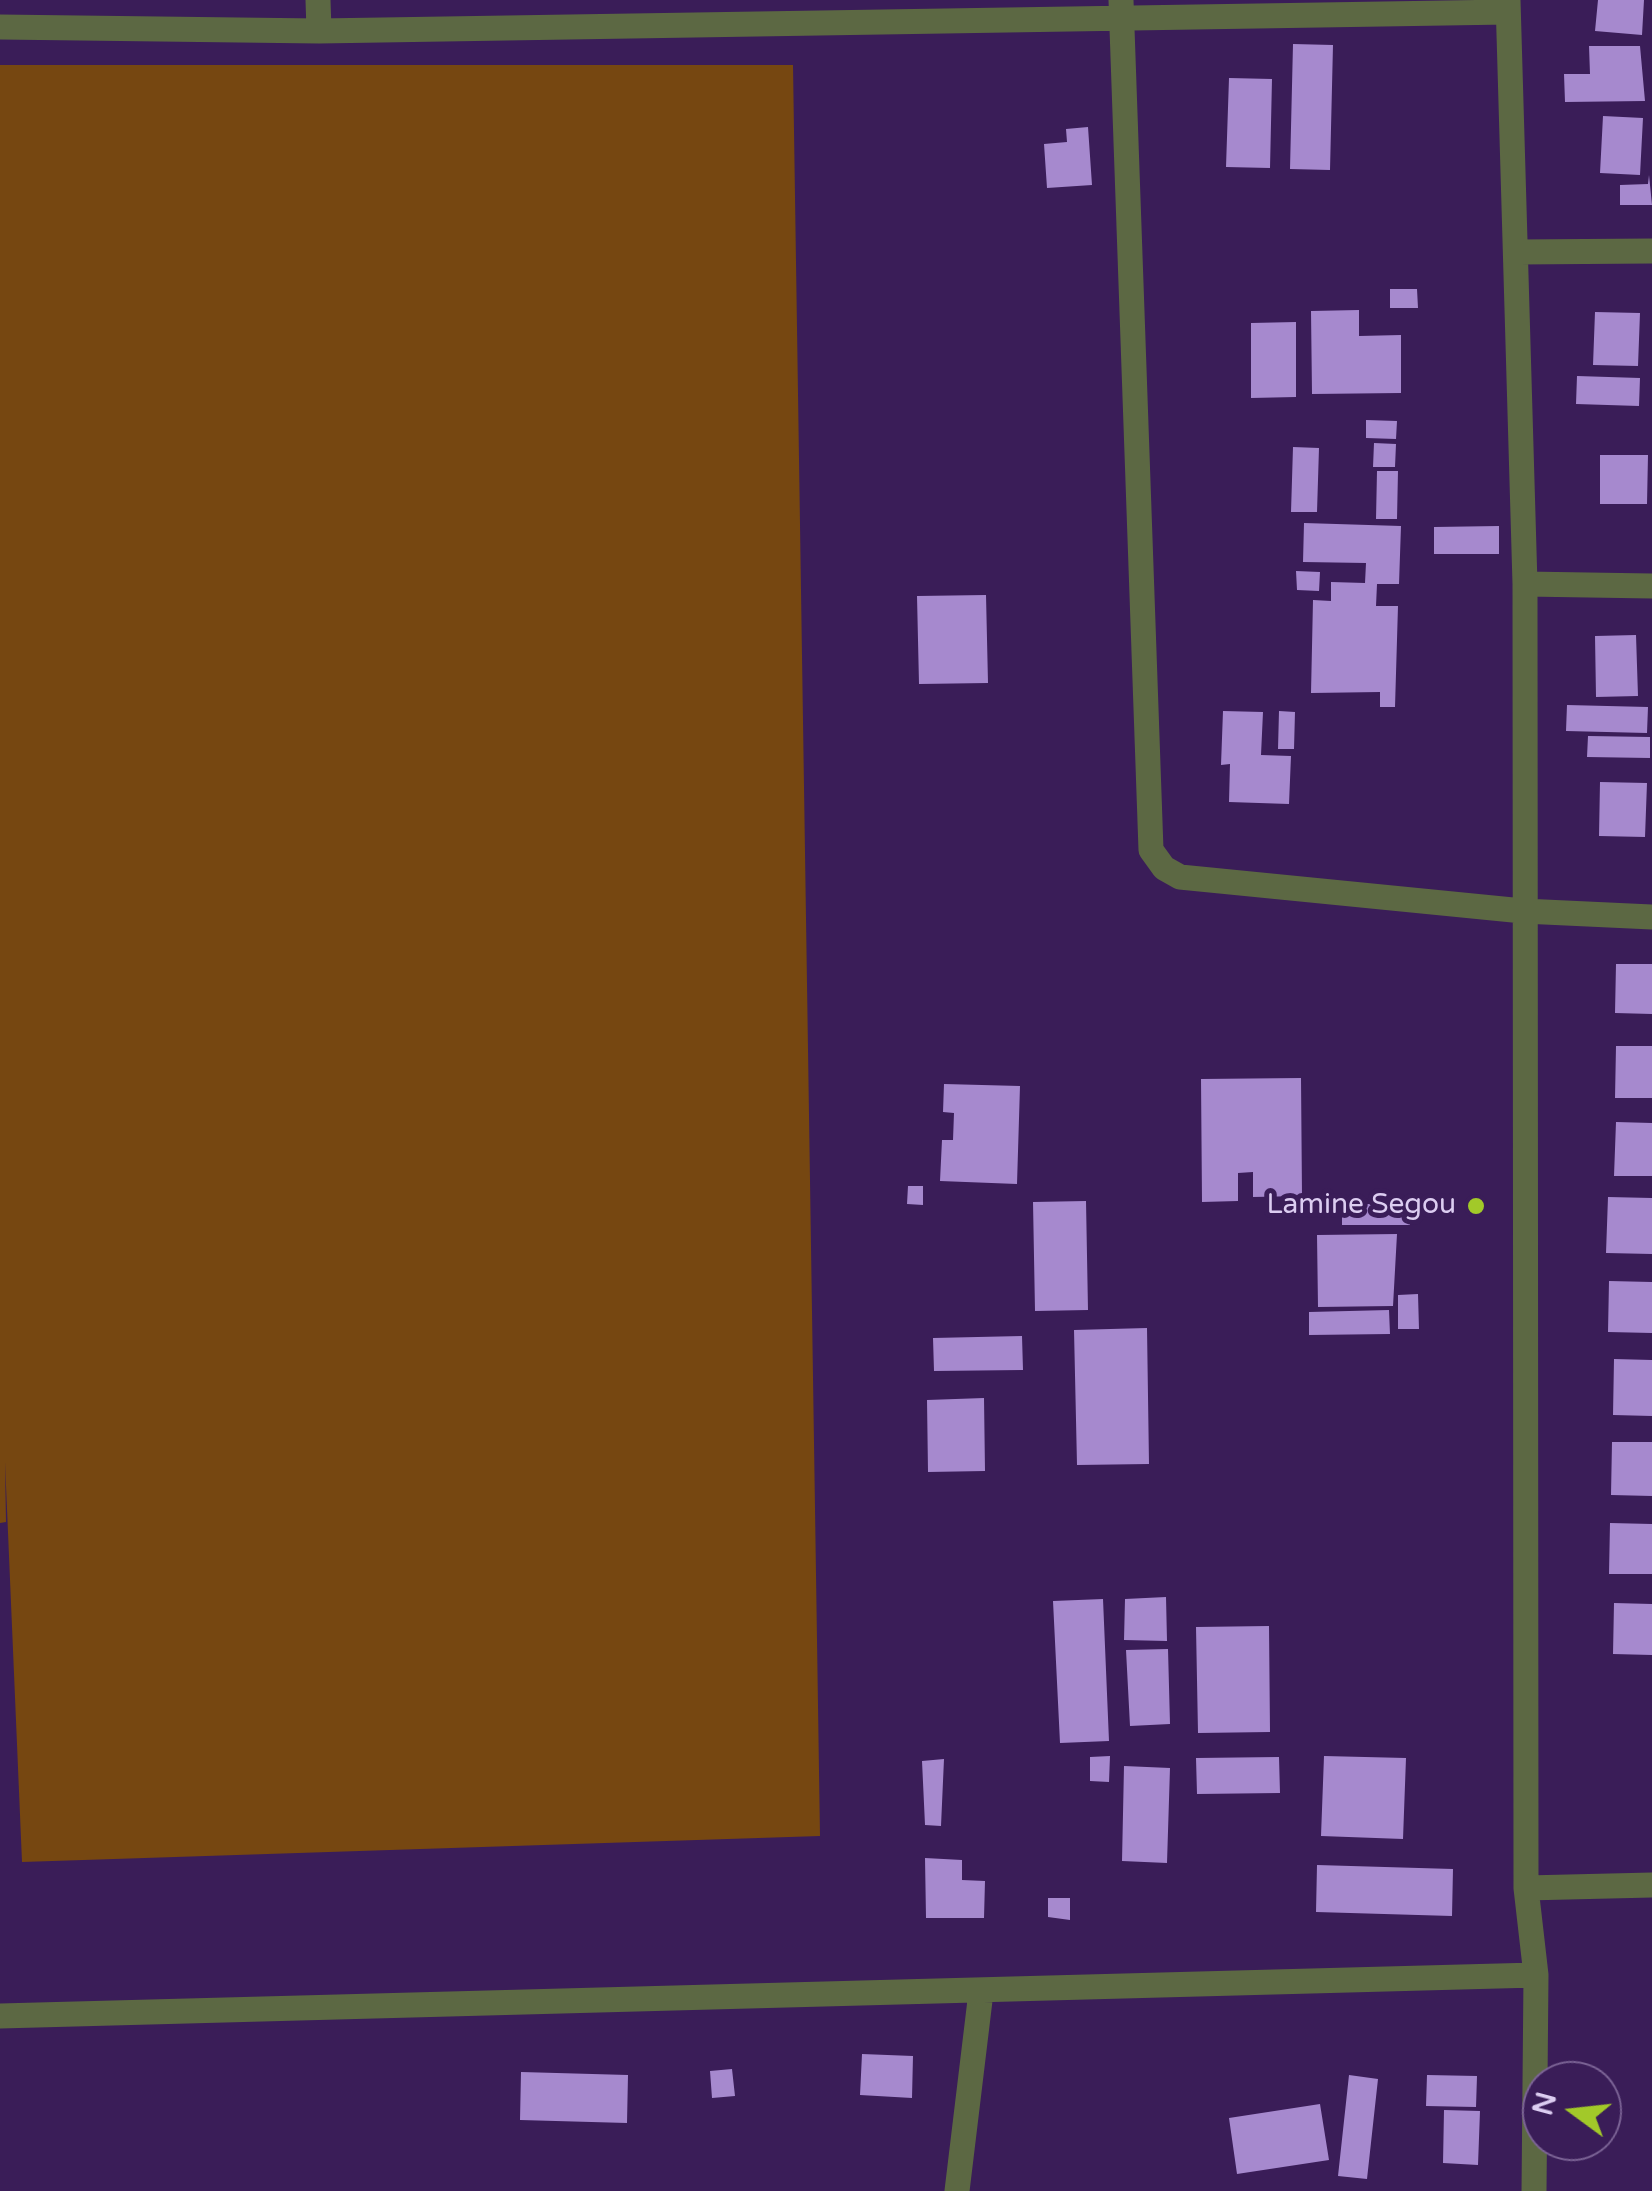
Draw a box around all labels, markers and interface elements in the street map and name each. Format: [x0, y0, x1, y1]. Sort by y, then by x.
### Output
place label: Lamine Segou [1266, 1189, 1456, 1223]
marker: Lamine Segou [1465, 1195, 1487, 1217]
north arrow [1522, 2061, 1622, 2161]
text: N [1526, 2089, 1564, 2119]

